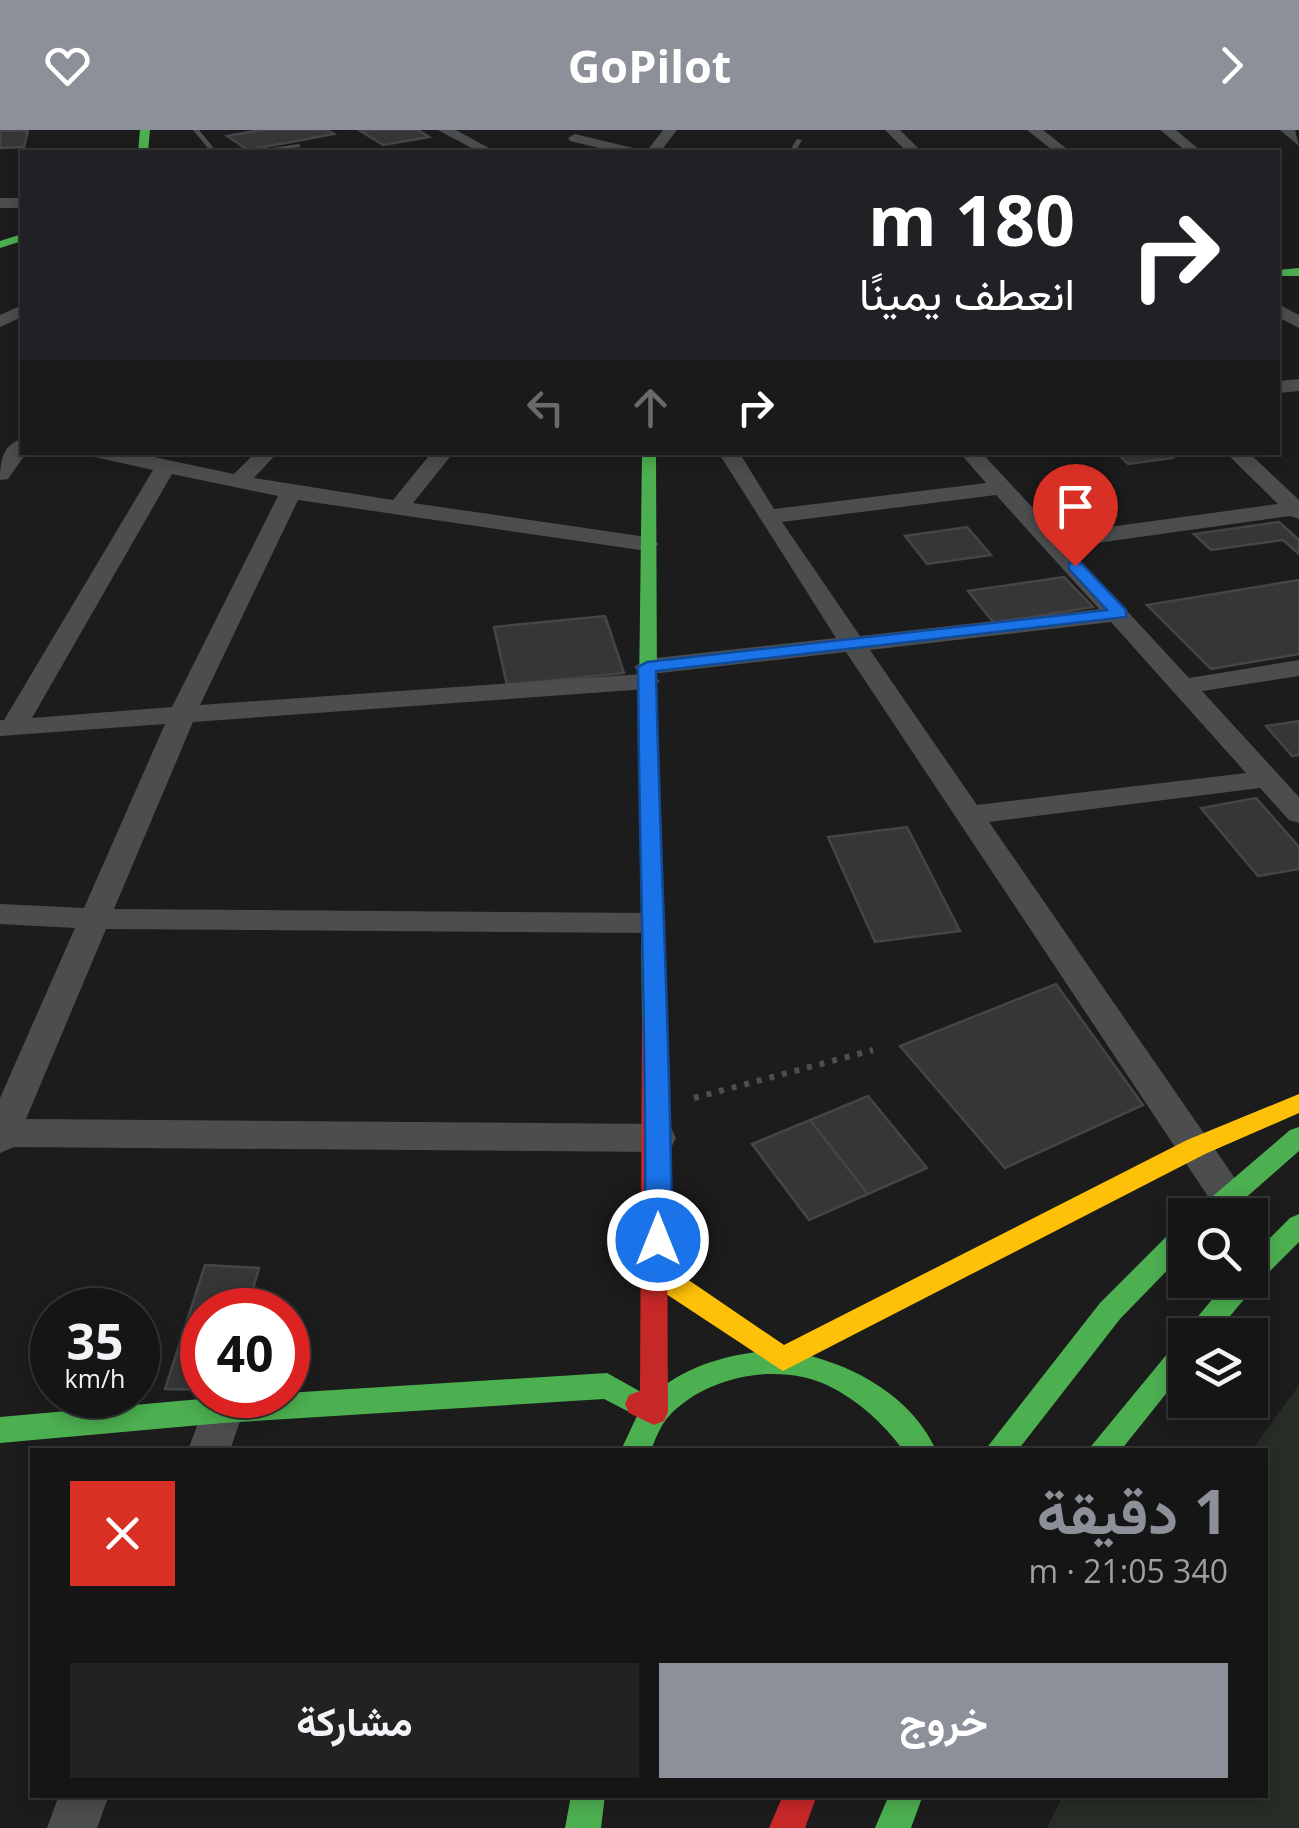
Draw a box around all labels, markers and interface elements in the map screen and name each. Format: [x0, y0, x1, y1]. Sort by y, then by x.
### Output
text: GoPilot [568, 35, 731, 96]
icon: heart [40, 38, 95, 93]
icon: forward [1204, 38, 1259, 93]
text: 180 m [868, 171, 1075, 267]
icon: right [1110, 190, 1240, 320]
text: انعطف يمينًا [859, 262, 1075, 323]
icon: left [518, 380, 573, 435]
icon: ahead [623, 380, 678, 435]
icon: right [728, 380, 783, 435]
pin [1033, 464, 1118, 567]
icon: arrive [1048, 479, 1103, 534]
position arrow [606, 1188, 710, 1292]
map controls [1168, 1198, 1268, 1418]
button: search [1168, 1198, 1268, 1298]
speed limit sign: 40 [180, 1288, 310, 1418]
text: 35 [66, 1307, 124, 1375]
button: layers [1168, 1318, 1268, 1418]
text: km/h [65, 1361, 125, 1395]
text: 1 دقيقة [1037, 1470, 1228, 1552]
button: close [70, 1481, 175, 1586]
text: 340 m · 21:05 [1029, 1549, 1228, 1592]
button: مشاركة [70, 1663, 639, 1778]
button: خروج [659, 1663, 1228, 1778]

